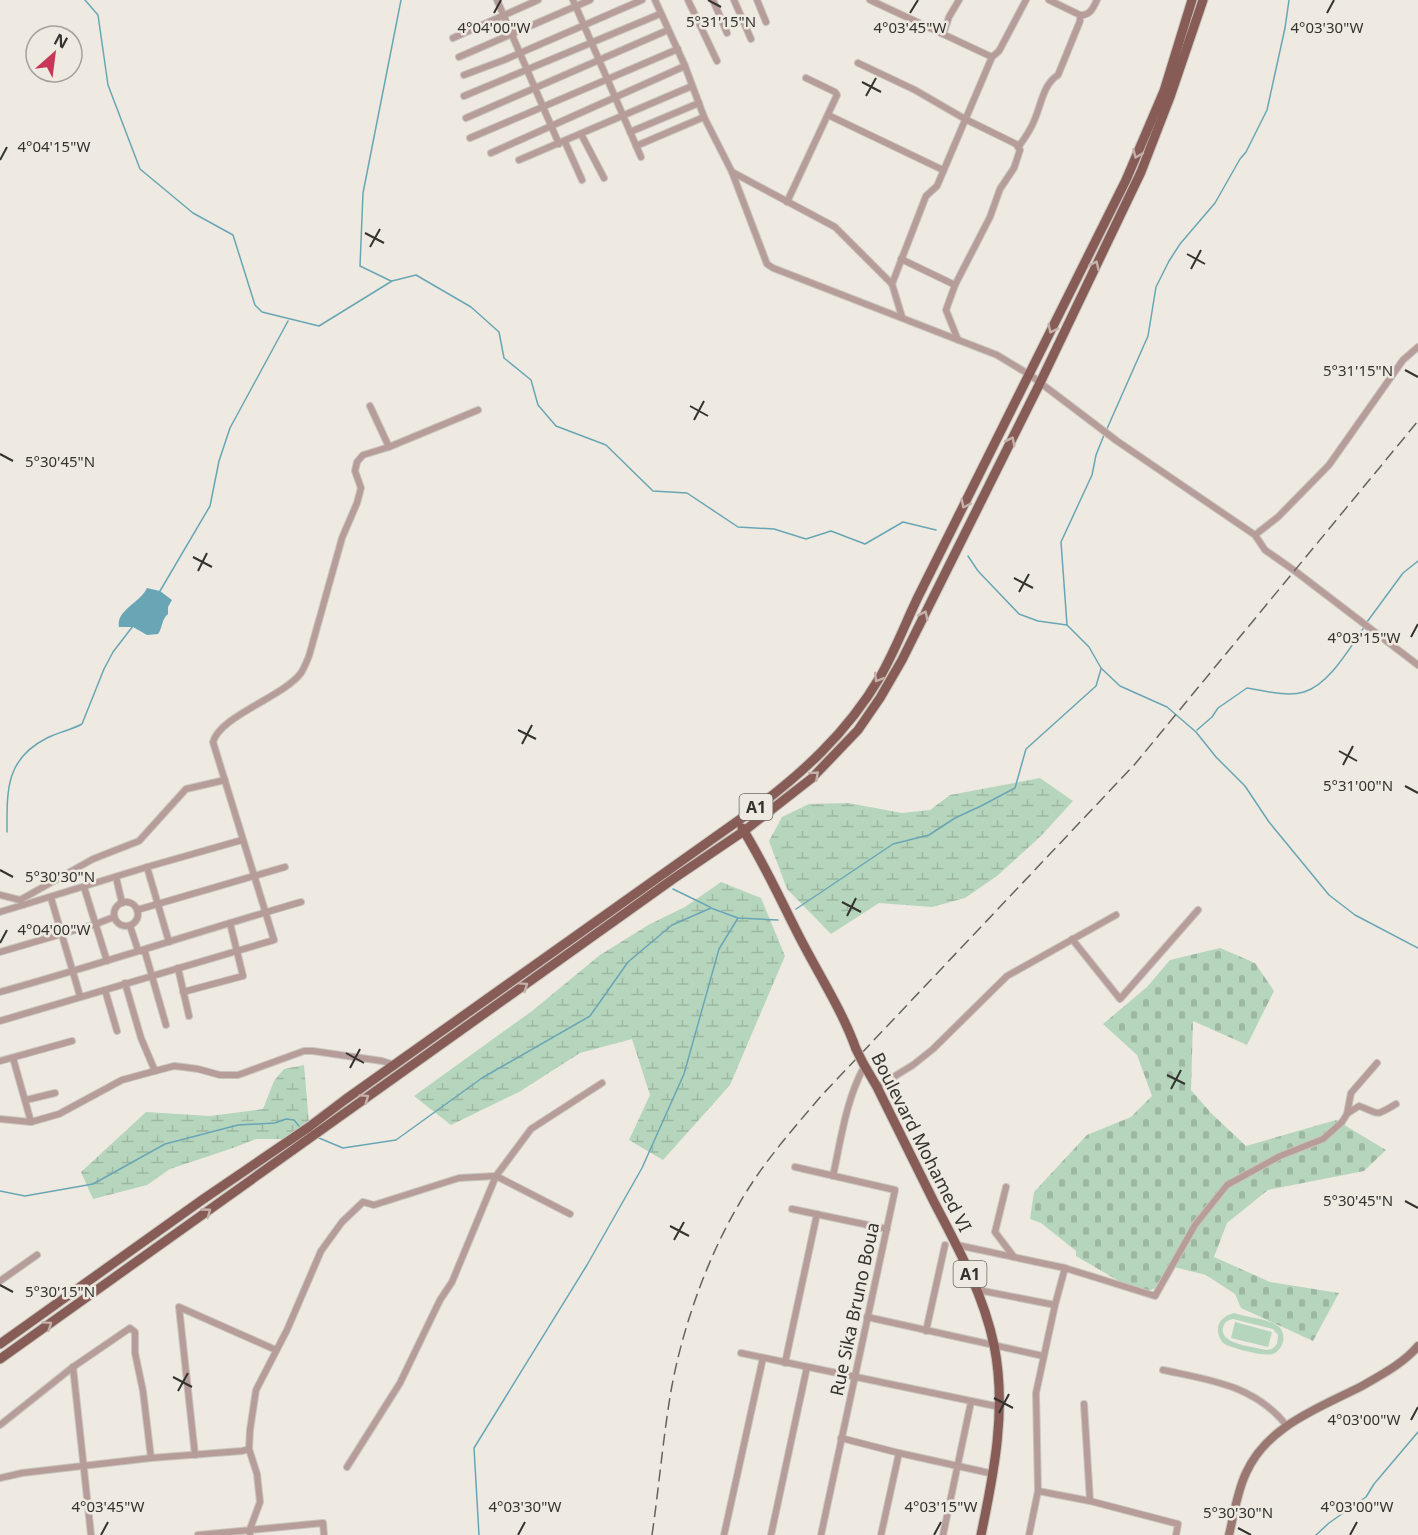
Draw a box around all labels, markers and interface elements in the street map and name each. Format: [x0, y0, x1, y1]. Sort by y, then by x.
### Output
text: 5°31'15"N [686, 11, 756, 31]
text: 4°04'00"W [457, 17, 531, 37]
text: 4°03'45"W [873, 17, 947, 37]
text: 4°03'30"W [1290, 17, 1364, 37]
north arrow [24, 24, 84, 84]
text: N [50, 28, 72, 54]
text: 4°04'15"W [17, 136, 91, 156]
one-way arrow [1133, 148, 1145, 159]
one-way arrow [1088, 261, 1100, 272]
one-way arrow [1048, 323, 1060, 334]
text: 5°31'15"N [1323, 360, 1393, 380]
one-way arrow [1004, 436, 1015, 447]
text: 5°30'45"N [25, 451, 95, 471]
one-way arrow [961, 497, 972, 508]
one-way arrow [916, 611, 928, 622]
text: 4°03'15"W [1327, 627, 1401, 647]
one-way arrow [874, 672, 886, 682]
one-way arrow [808, 771, 819, 782]
text: 5°31'00"N [1323, 775, 1393, 795]
road number: A1 [740, 794, 772, 820]
text: 5°30'30"N [25, 866, 95, 886]
text: 4°04'00"W [17, 919, 91, 939]
one-way arrow [518, 982, 529, 993]
street label: Boulevard Mohamed VI [866, 1048, 978, 1236]
one-way arrow [359, 1094, 370, 1105]
text: 5°30'45"N [1323, 1190, 1393, 1210]
one-way arrow [200, 1208, 211, 1219]
street label: Rue Sika Bruno Boua [824, 1220, 884, 1398]
road number: A1 [954, 1261, 986, 1287]
text: 5°30'15"N [25, 1281, 95, 1301]
one-way arrow [41, 1321, 52, 1332]
text: 4°03'00"W [1327, 1409, 1401, 1429]
text: 4°03'45"W [71, 1496, 145, 1516]
text: 4°03'30"W [488, 1496, 562, 1516]
text: 4°03'15"W [904, 1496, 978, 1516]
text: 4°03'00"W [1320, 1496, 1394, 1516]
text: 5°30'30"N [1203, 1502, 1273, 1522]

